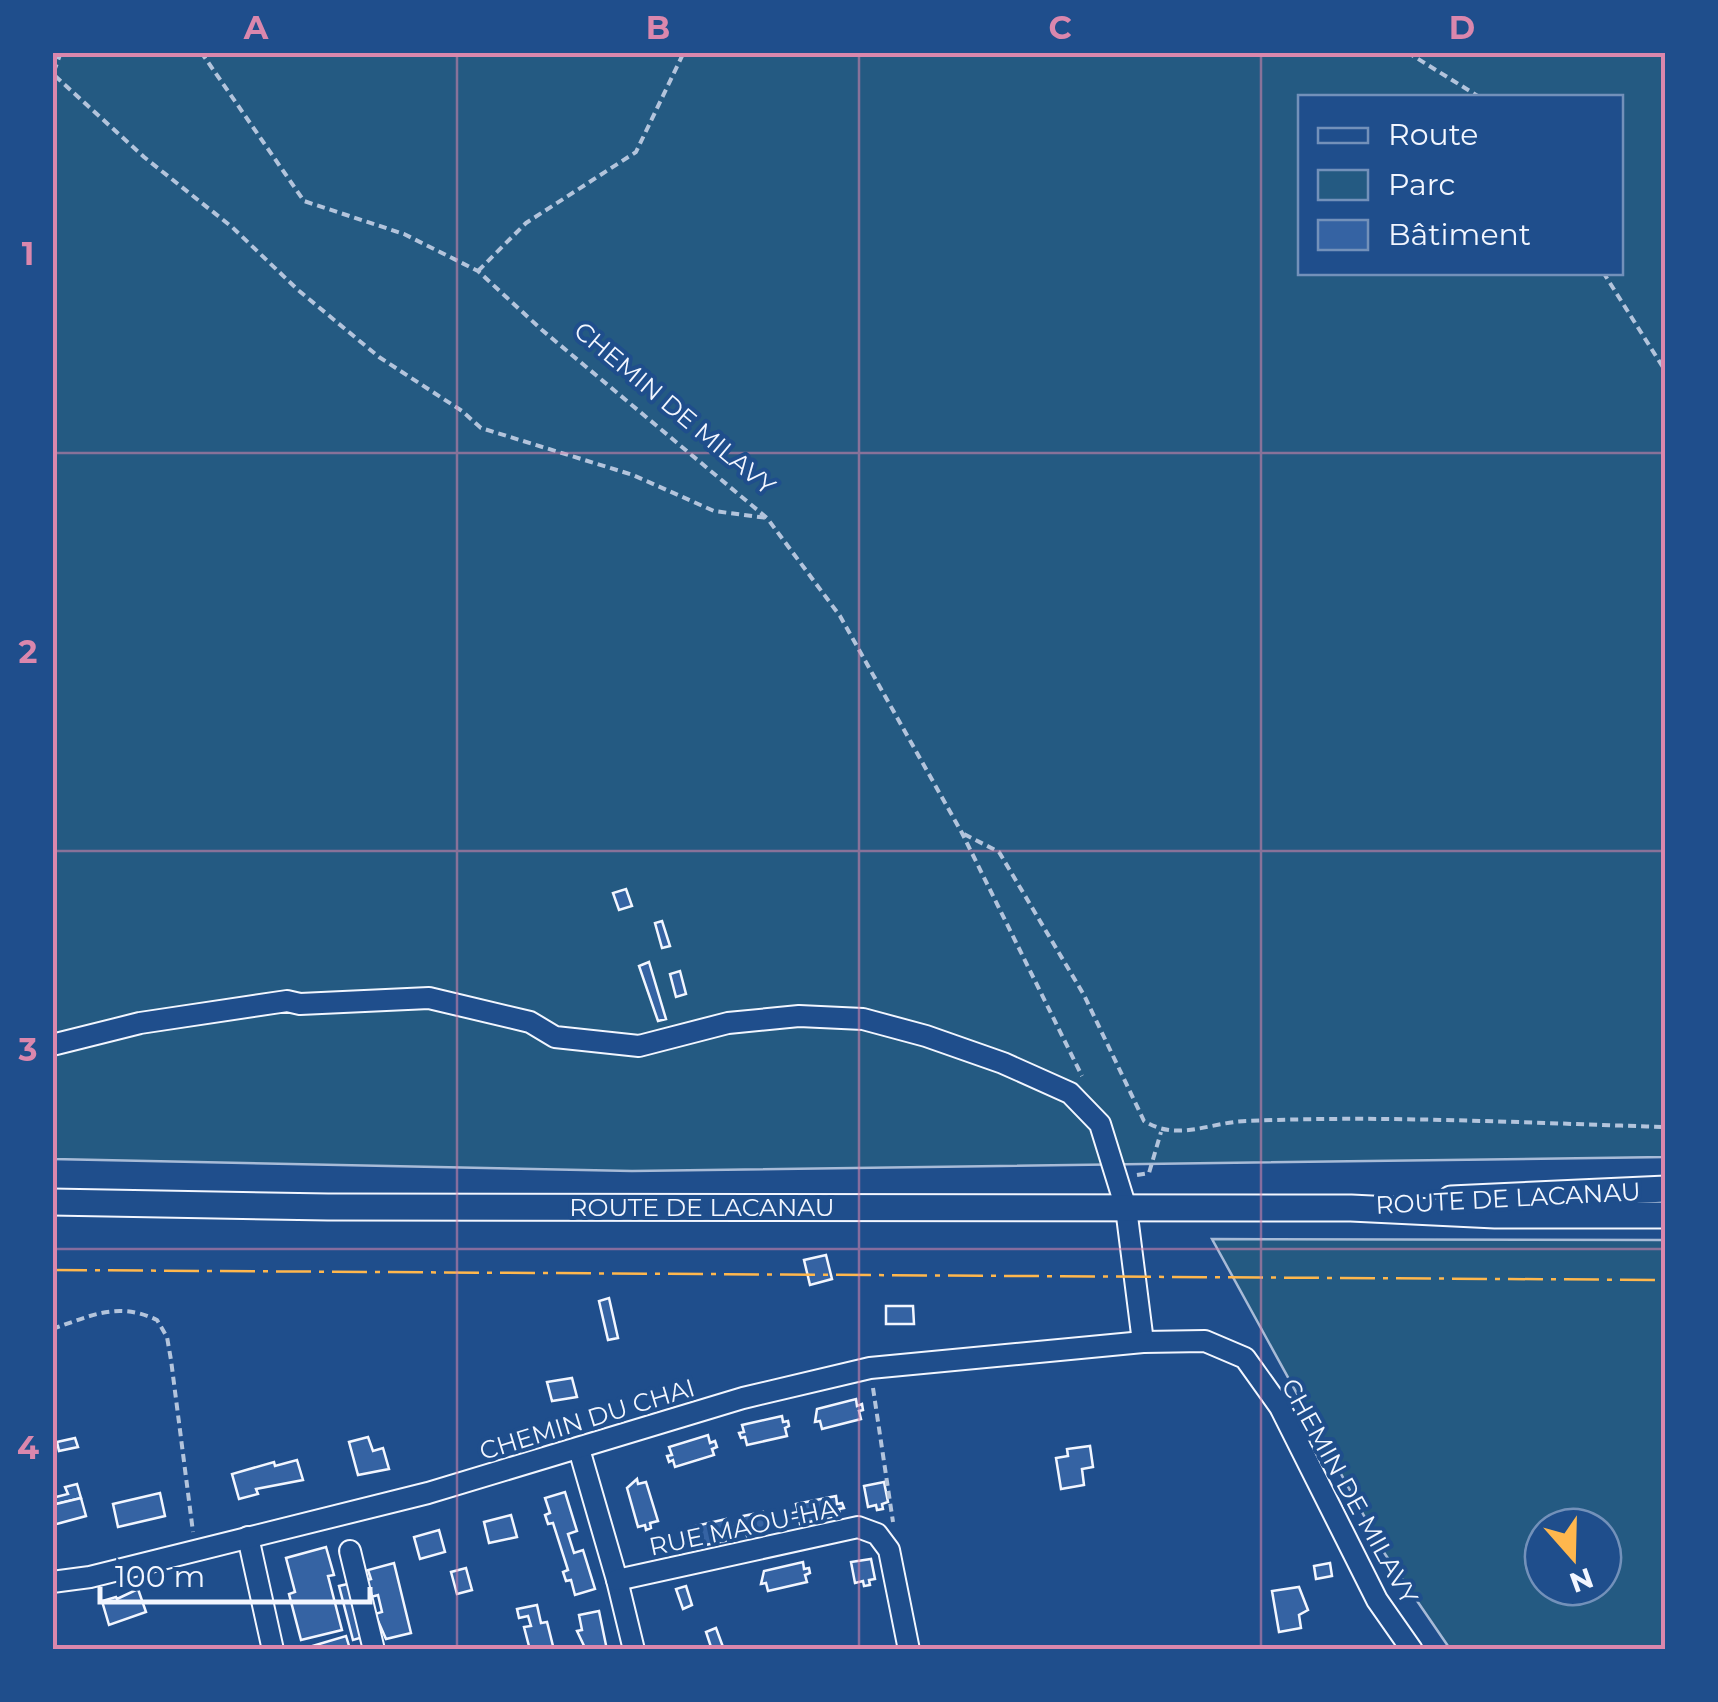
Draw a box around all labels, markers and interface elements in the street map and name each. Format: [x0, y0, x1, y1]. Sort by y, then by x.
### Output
text: A [243, 8, 269, 47]
text: B [646, 8, 670, 47]
text: C [1048, 8, 1072, 47]
text: D [1449, 8, 1475, 47]
legend [1298, 95, 1623, 275]
text: Route [1388, 116, 1478, 153]
text: Parc [1388, 166, 1455, 203]
text: Bâtiment [1388, 216, 1531, 253]
text: 1 [22, 234, 34, 273]
street label: CHEMIN DE MILAVY [568, 315, 782, 501]
text: 2 [19, 632, 37, 671]
text: 3 [18, 1030, 37, 1069]
street label: ROUTE DE LACANAU [1375, 1176, 1641, 1220]
street label: ROUTE DE LACANAU [569, 1192, 835, 1222]
street label: CHEMIN DU CHAI [476, 1372, 698, 1466]
street label: CHEMIN DE MILAVY [1276, 1373, 1425, 1609]
text: 4 [17, 1428, 39, 1467]
street label: RUE MAOU-HA [646, 1492, 840, 1562]
north arrow [1523, 1507, 1623, 1607]
scale bar [100, 1542, 370, 1604]
text: 100 m [115, 1558, 205, 1595]
text: N [1565, 1561, 1598, 1600]

